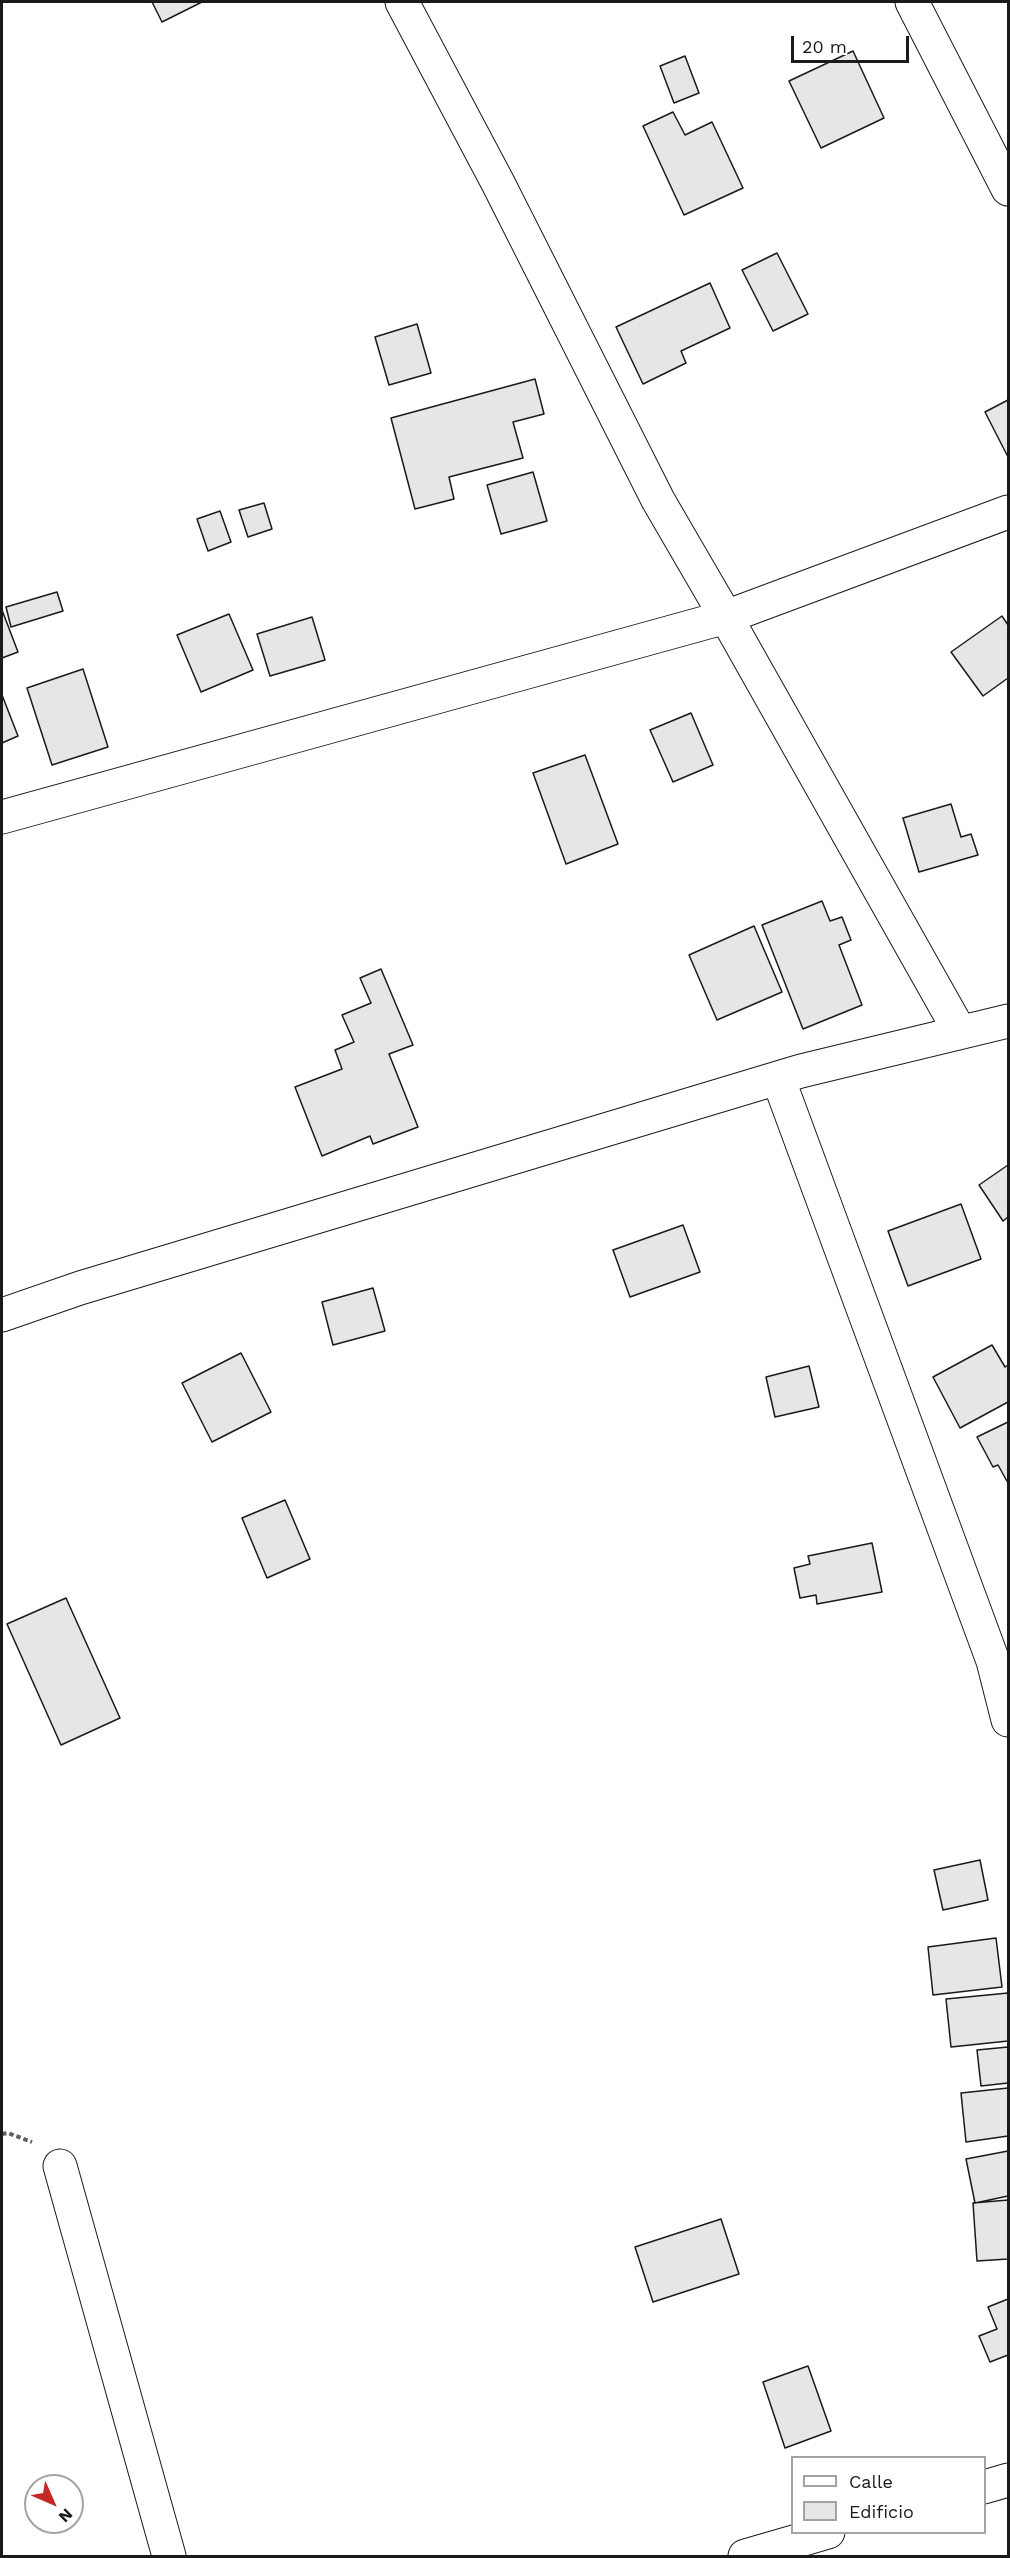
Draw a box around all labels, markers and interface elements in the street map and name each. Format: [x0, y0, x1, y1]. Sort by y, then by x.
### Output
scale bar [794, 24, 912, 62]
text: 20 m [802, 36, 847, 57]
legend [791, 2456, 986, 2534]
text: Calle [849, 2471, 893, 2492]
north arrow [24, 2474, 84, 2534]
text: Edificio [849, 2501, 914, 2522]
text: N [55, 2505, 77, 2527]

